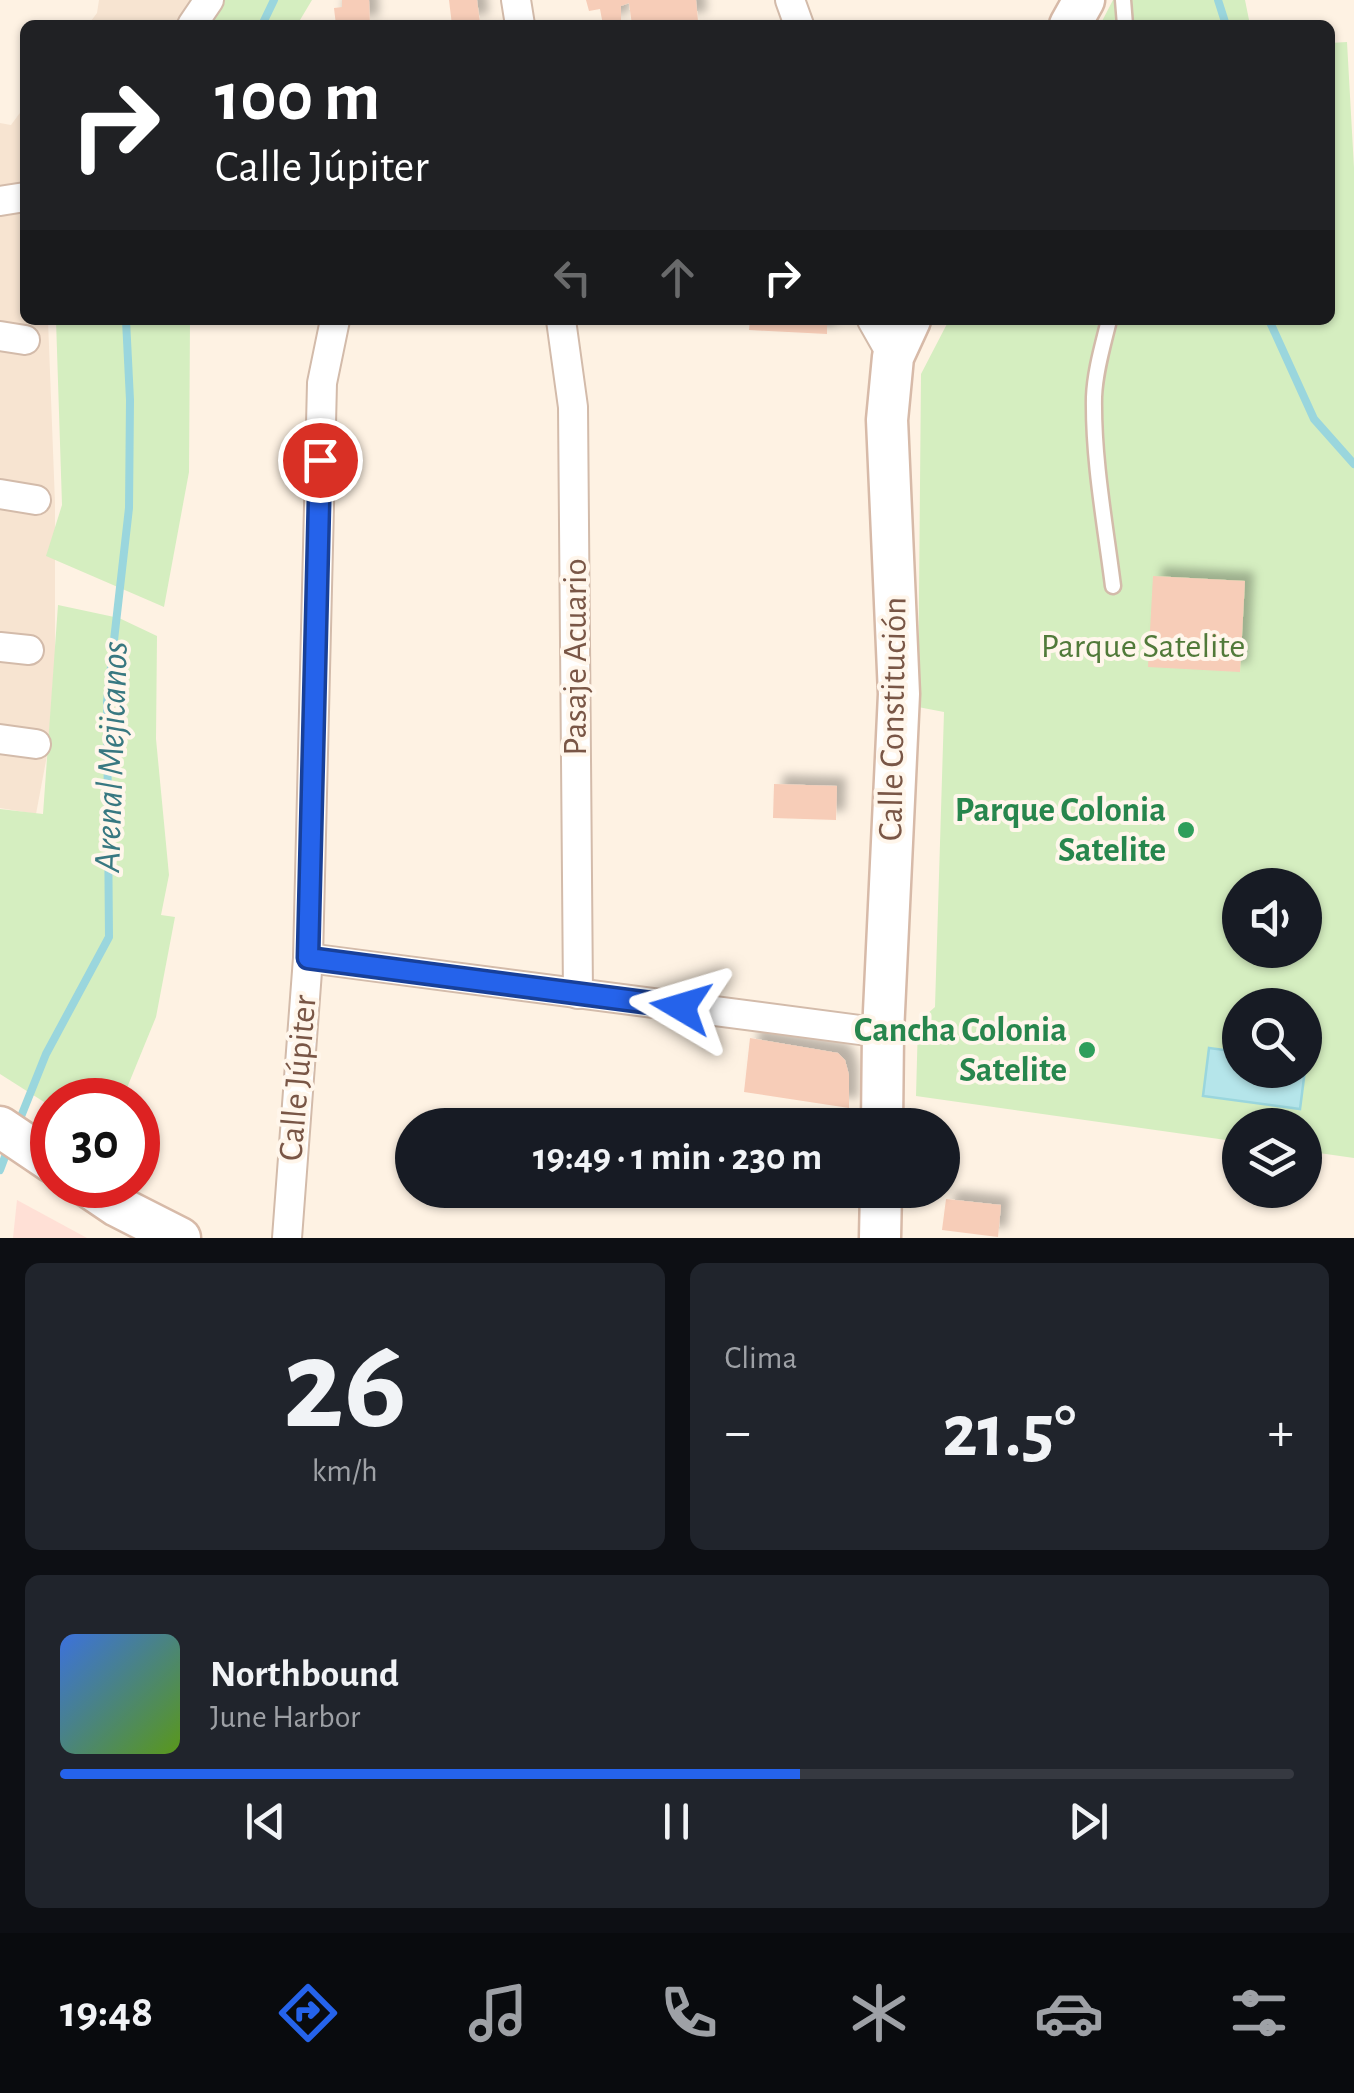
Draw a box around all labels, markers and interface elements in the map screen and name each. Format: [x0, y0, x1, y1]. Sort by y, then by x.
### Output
icon: right [50, 60, 180, 190]
text: 100 m [215, 63, 380, 133]
text: Calle Júpiter [215, 145, 429, 190]
icon: left [545, 250, 600, 305]
icon: ahead [650, 250, 705, 305]
icon: right [755, 250, 810, 305]
pin [278, 418, 363, 503]
icon: arrive [293, 433, 348, 488]
street label: Pasaje Acuario [558, 558, 593, 756]
street label: Calle Constitución [873, 597, 913, 841]
park label: Parque Satelite [1041, 629, 1245, 664]
water label: Arenal Mejicanos [89, 641, 135, 874]
place label: Parque Colonia Satelite [955, 793, 1166, 868]
marker: Parque Colonia Satelite [1175, 819, 1197, 841]
map controls [1222, 868, 1322, 1208]
button: sound [1222, 868, 1322, 968]
position arrow [629, 955, 733, 1059]
button: search [1222, 988, 1322, 1088]
street label: Calle Júpiter [273, 993, 323, 1162]
place label: Cancha Colonia Satelite [854, 1013, 1067, 1088]
marker: Cancha Colonia Satelite [1076, 1039, 1098, 1061]
speed limit sign: 30 [30, 1078, 160, 1208]
button: layers [1222, 1108, 1322, 1208]
text: 19:49 · 1 min · 230 m [533, 1139, 822, 1177]
text: 26 [283, 1322, 407, 1452]
text: Clima [725, 1342, 797, 1374]
text: 21.5° [942, 1395, 1076, 1470]
text: − [725, 1405, 751, 1460]
text: + [1268, 1405, 1294, 1460]
text: km/h [312, 1455, 378, 1487]
text: Northbound [210, 1656, 399, 1694]
text: June Harbor [210, 1701, 360, 1733]
icon: previous [238, 1794, 293, 1849]
icon: pause [649, 1794, 704, 1849]
icon: next [1061, 1794, 1116, 1849]
icon: directions [273, 1978, 343, 2048]
icon: music [463, 1978, 533, 2048]
icon: phone [654, 1978, 724, 2048]
icon: climate [844, 1978, 914, 2048]
icon: car [1034, 1978, 1104, 2048]
icon: filters [1224, 1978, 1294, 2048]
text: 19:48 [60, 1990, 153, 2035]

